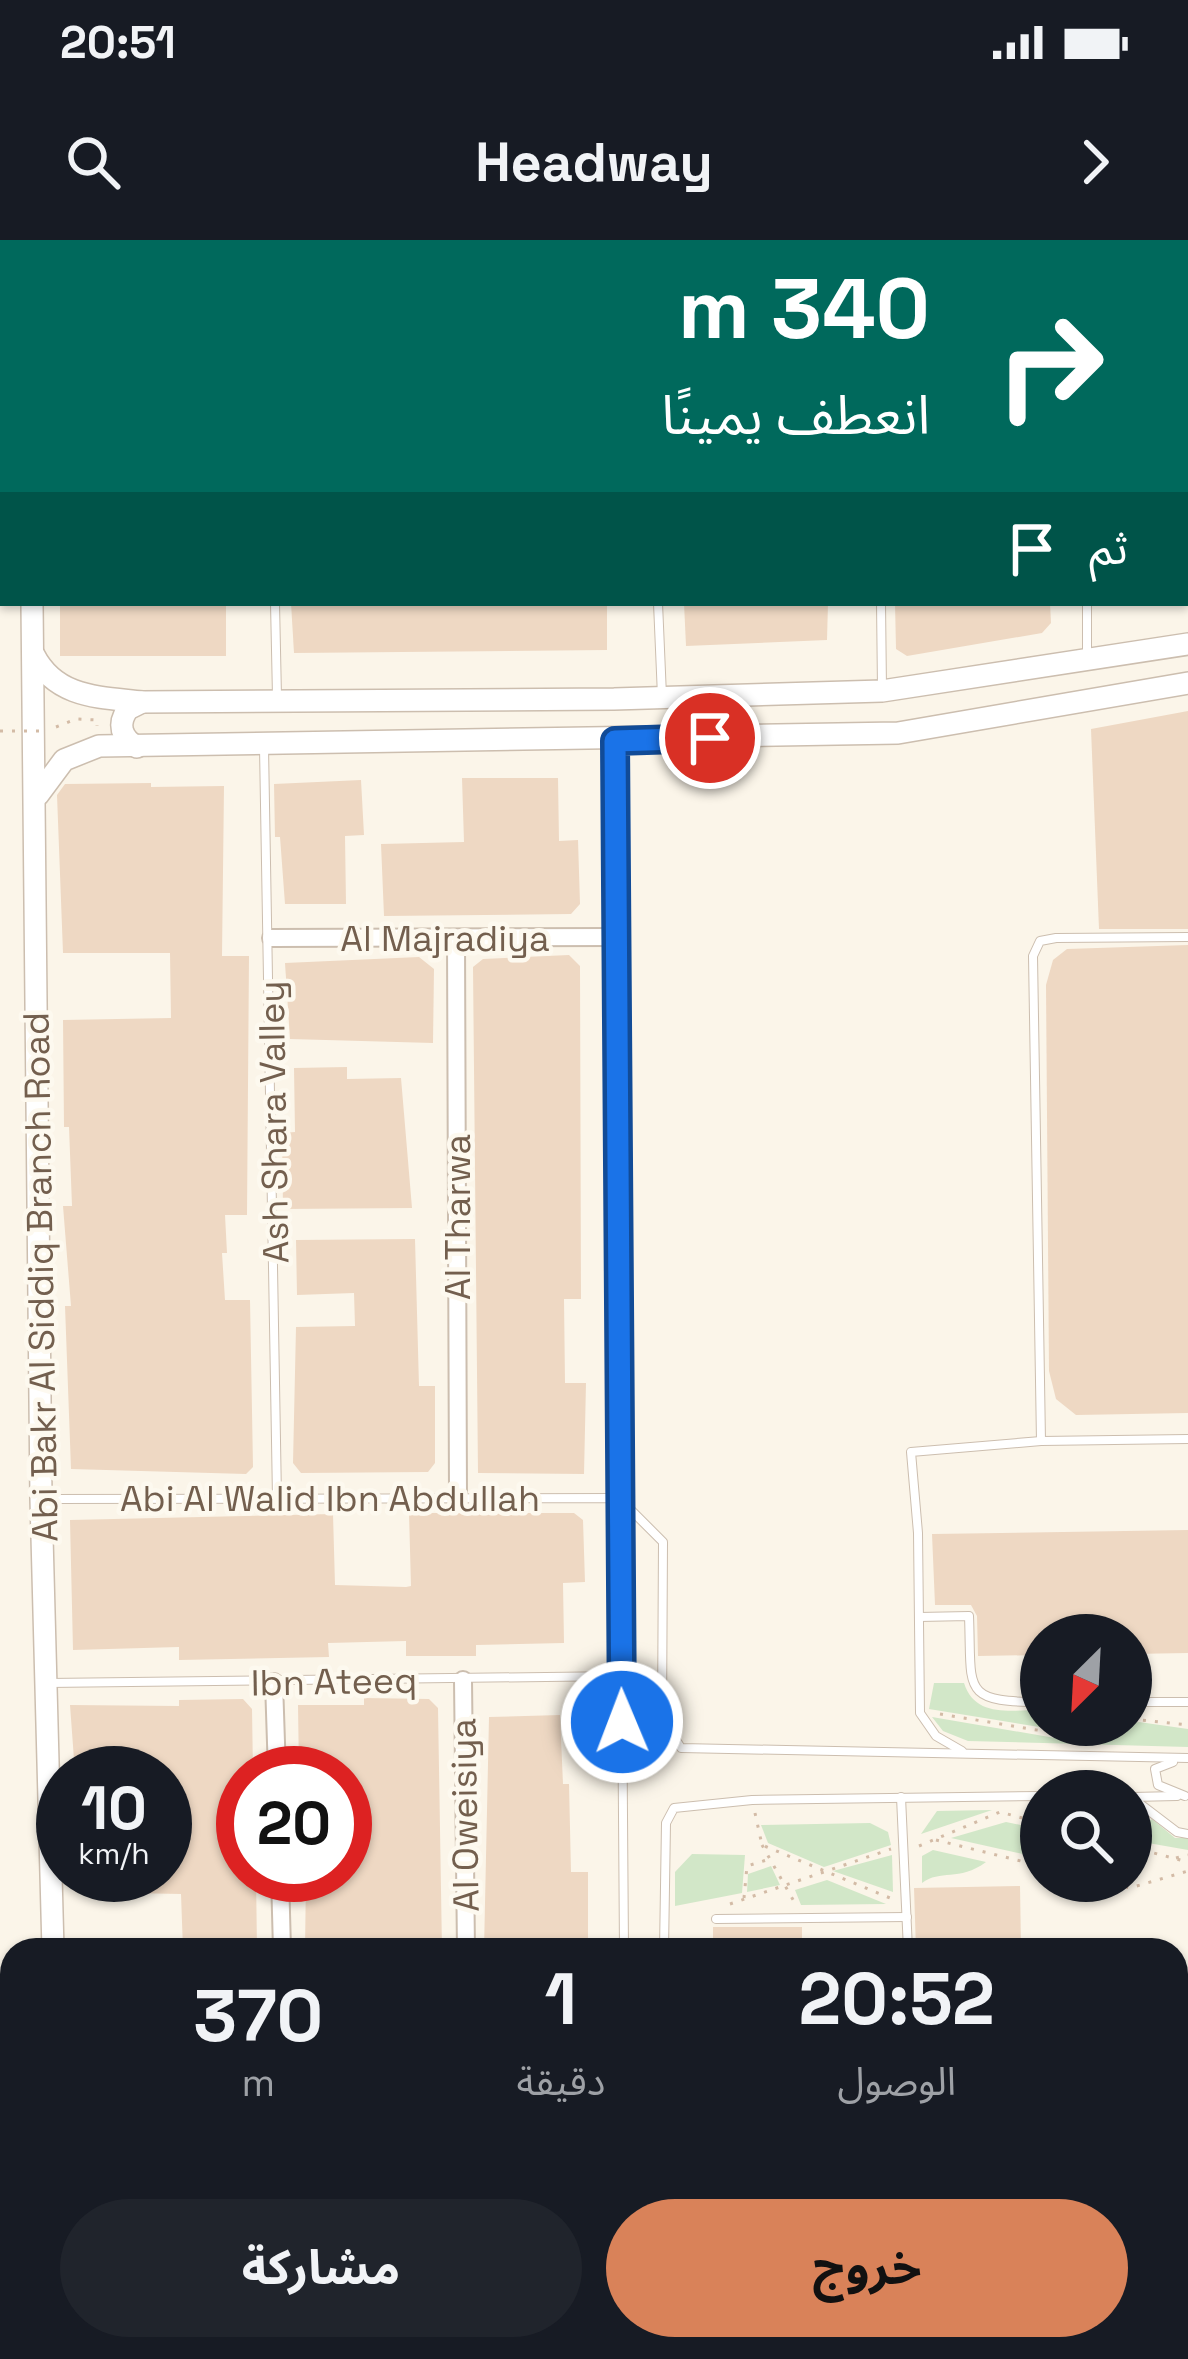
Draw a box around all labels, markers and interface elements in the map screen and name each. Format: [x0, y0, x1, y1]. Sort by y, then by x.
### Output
text: 20:51 [60, 14, 176, 71]
text: Headway [475, 128, 713, 197]
icon: search [60, 129, 126, 195]
icon: forward [1062, 129, 1128, 195]
text: 340 m [678, 255, 930, 363]
icon: right [972, 288, 1128, 444]
text: انعطف يمينًا [661, 381, 930, 450]
icon: arrive [999, 516, 1065, 582]
text: ثم [1089, 520, 1128, 577]
pin [659, 687, 761, 789]
icon: arrive [677, 705, 743, 771]
street label: Al Majradiya [340, 916, 550, 962]
street label: Ash Shara Valley [249, 980, 299, 1264]
street label: Abi Bakr Al Siddiq Branch Road [13, 1012, 69, 1542]
street label: Al Tharwa [435, 1134, 481, 1300]
street label: Abi Al Walid Ibn Abdullah [120, 1476, 540, 1522]
north arrow [1020, 1614, 1152, 1746]
map controls [1020, 1614, 1152, 1902]
street label: Ibn Ateeq [250, 1658, 418, 1706]
position arrow [559, 1659, 685, 1785]
street label: Al Oweisiya [440, 1718, 490, 1912]
speed limit sign: 20 [216, 1746, 372, 1902]
text: 10 [81, 1770, 147, 1847]
button: search [1020, 1770, 1152, 1902]
text: km/h [78, 1834, 150, 1873]
text: 1 [545, 1953, 577, 2045]
text: 20:52 [799, 1953, 995, 2045]
text: 370 [193, 1970, 323, 2062]
text: دقيقة [516, 2057, 605, 2106]
text: الوصول [837, 2057, 956, 2106]
text: m [241, 2058, 275, 2107]
button: مشاركة [60, 2199, 582, 2337]
button: خروج [606, 2199, 1128, 2337]

